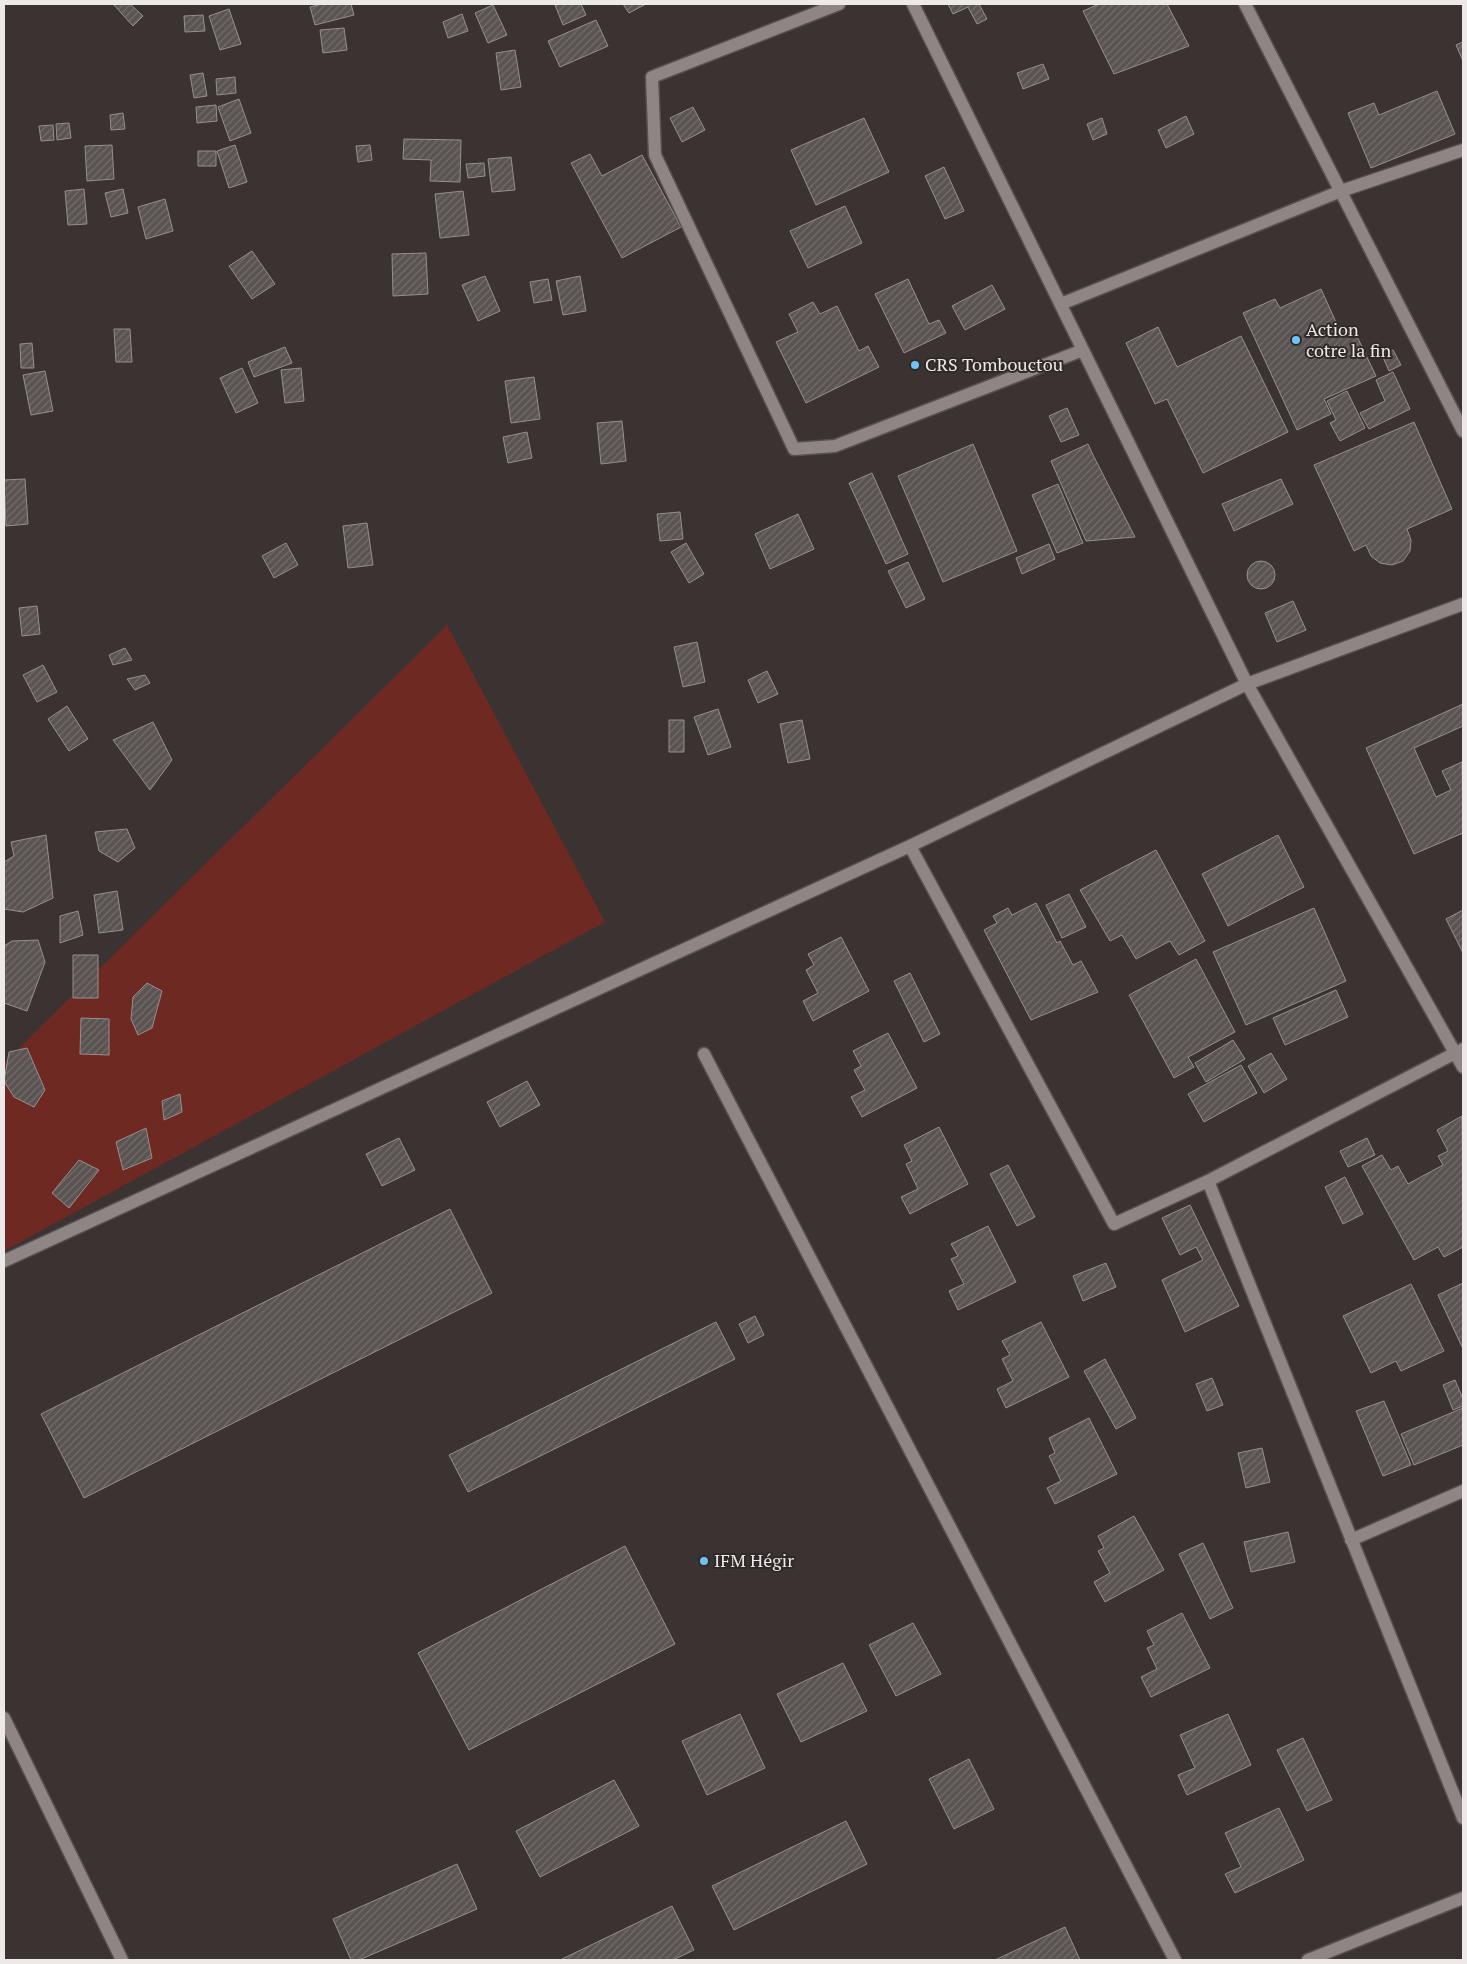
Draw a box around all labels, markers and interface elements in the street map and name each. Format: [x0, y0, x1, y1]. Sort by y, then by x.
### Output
place label: Action cotre la fin [1306, 317, 1392, 362]
marker: Action cotre la fin [1290, 334, 1302, 346]
place label: CRS Tombouctou [925, 352, 1063, 376]
marker: CRS Tombouctou [909, 359, 921, 371]
place label: IFM Hégir [714, 1548, 794, 1572]
marker: IFM Hégir [698, 1555, 710, 1567]

